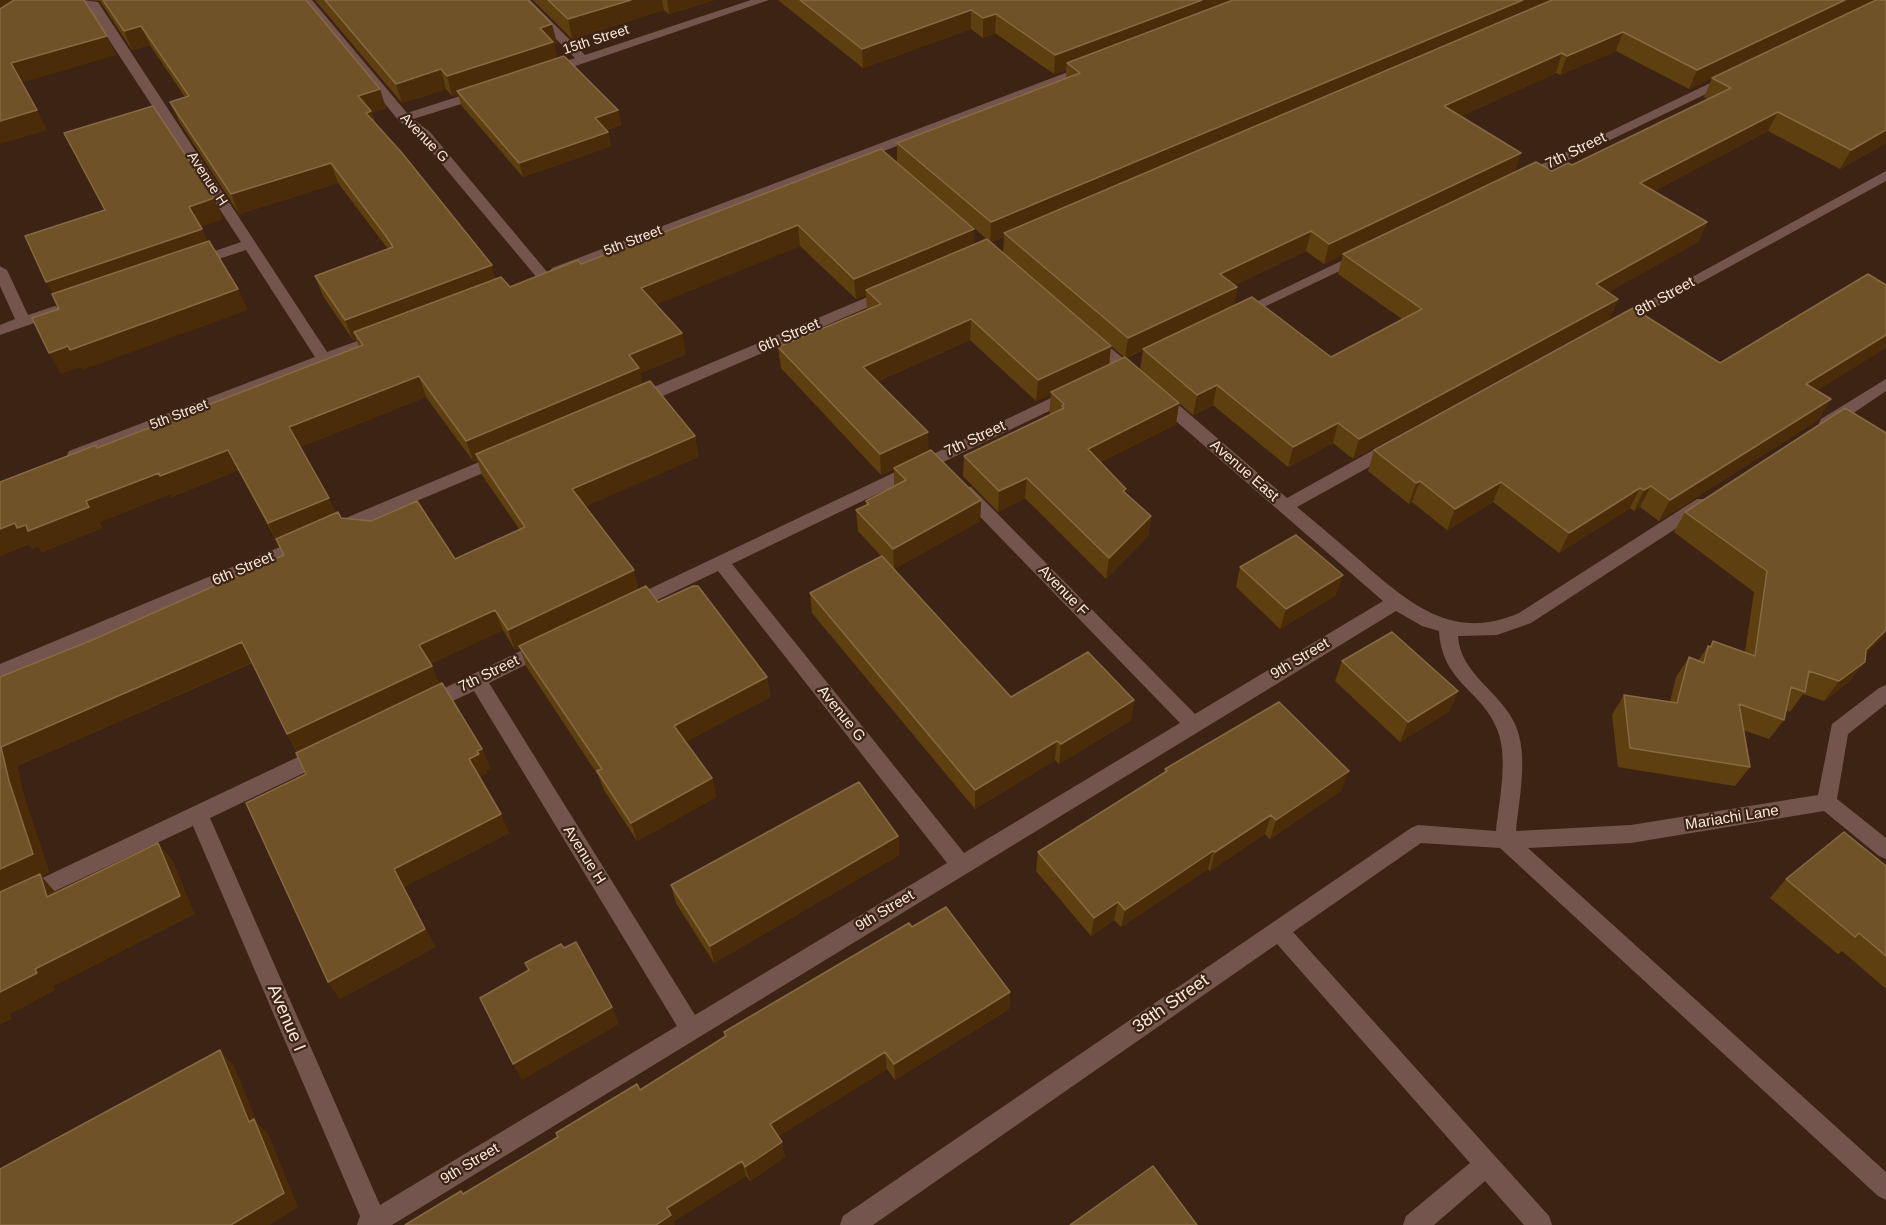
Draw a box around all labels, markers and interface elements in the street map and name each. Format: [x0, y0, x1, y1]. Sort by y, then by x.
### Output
street label: 15th Street [561, 21, 631, 59]
street label: Avenue G [396, 110, 452, 166]
street label: 7th Street [1543, 129, 1609, 173]
street label: Avenue H [183, 149, 231, 209]
street label: 5th Street [602, 222, 664, 260]
street label: 8th Street [1632, 273, 1698, 321]
street label: 6th Street [756, 315, 822, 357]
street label: 5th Street [148, 396, 210, 434]
street label: 7th Street [942, 417, 1008, 461]
street label: Avenue East [1206, 436, 1282, 506]
street label: 6th Street [210, 548, 276, 590]
street label: Avenue F [1034, 562, 1092, 620]
street label: 9th Street [1267, 635, 1333, 683]
street label: 7th Street [456, 652, 522, 696]
street label: Avenue G [813, 683, 869, 745]
street label: Mariachi Lane [1684, 802, 1780, 834]
street label: Avenue H [559, 822, 609, 888]
street label: 9th Street [852, 887, 918, 935]
street label: 38th Street [1129, 970, 1213, 1038]
street label: Avenue I [262, 981, 310, 1055]
street label: 9th Street [437, 1140, 503, 1188]

